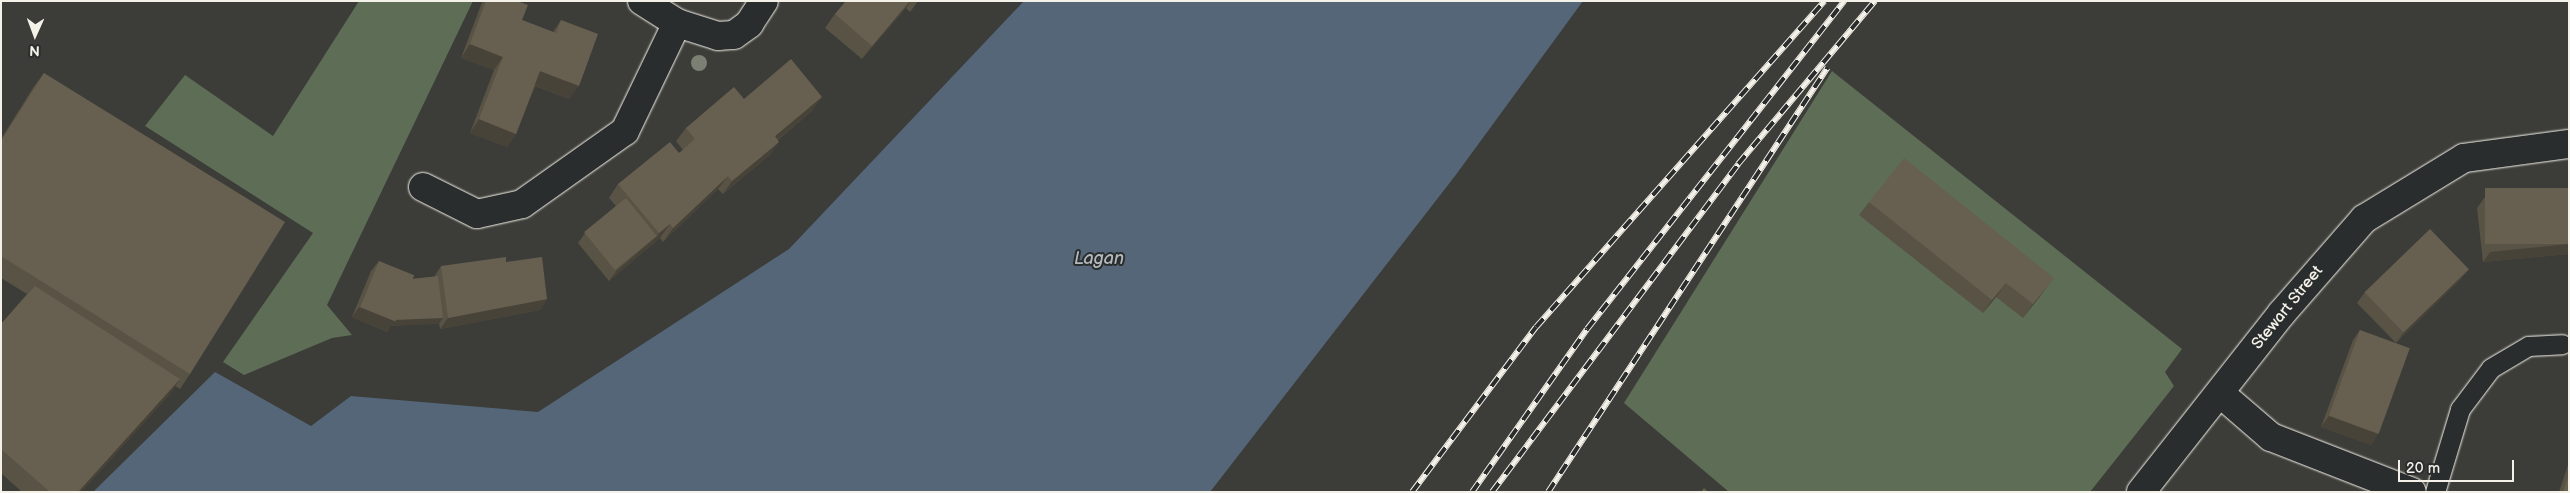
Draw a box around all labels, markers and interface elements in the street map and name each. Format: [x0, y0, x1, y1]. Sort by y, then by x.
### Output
north arrow [10, 10, 60, 60]
text: N [29, 42, 40, 59]
water label: Lagan [1074, 248, 1124, 270]
street label: Stewart Street [2248, 262, 2328, 354]
scale bar [2400, 450, 2516, 482]
text: 20 m [2406, 459, 2440, 478]

